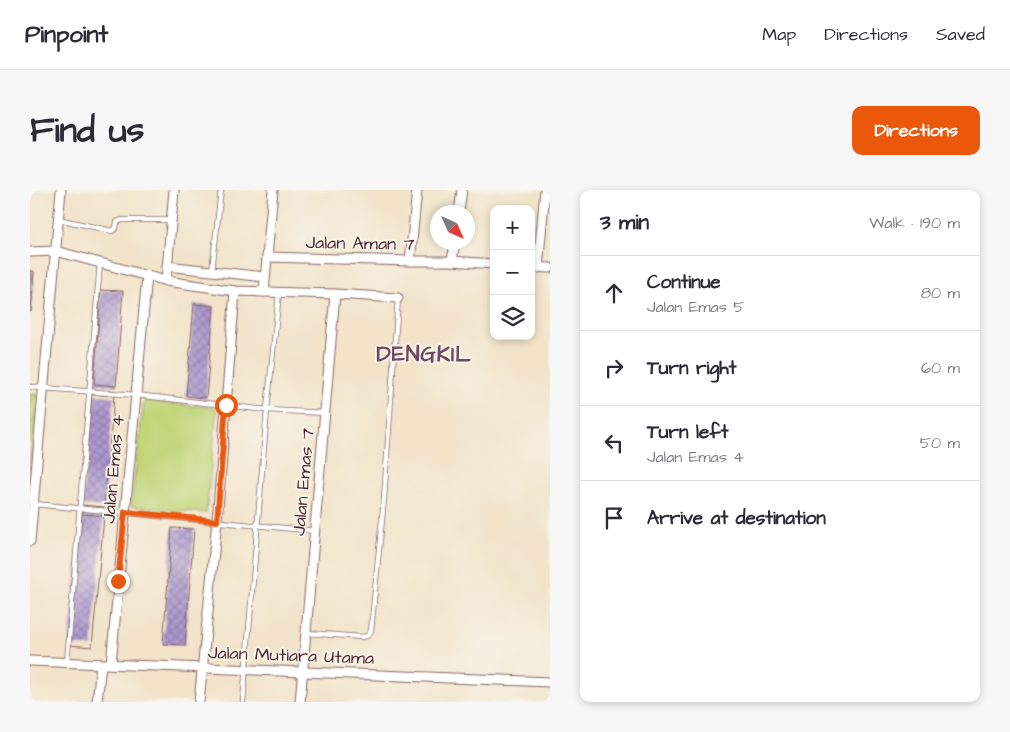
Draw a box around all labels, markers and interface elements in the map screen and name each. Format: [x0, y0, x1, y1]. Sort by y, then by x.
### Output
text: Pinpoint [25, 18, 108, 52]
text: Map [762, 22, 796, 47]
text: Directions [824, 22, 908, 47]
text: Saved [936, 22, 985, 47]
text: Find us [30, 106, 144, 155]
button: Directions [852, 106, 980, 155]
north arrow [430, 205, 475, 250]
map controls [490, 205, 535, 340]
button: + [490, 205, 535, 250]
text: 3 min [600, 208, 649, 237]
text: Walk · 190 m [869, 212, 960, 234]
street label: Jalan Aman 7 [305, 230, 415, 257]
button: − [490, 250, 535, 295]
text: Continue [647, 269, 721, 296]
icon: ahead [600, 279, 628, 307]
text: 80 m [921, 282, 960, 304]
button: layers [490, 295, 535, 340]
text: Jalan Emas 5 [647, 296, 745, 318]
district label: DENGKIL [376, 339, 472, 370]
icon: right [600, 354, 628, 382]
text: Turn right [647, 355, 736, 382]
text: 60 m [921, 357, 960, 379]
route start [215, 394, 238, 417]
street label: Jalan Emas 4 [96, 414, 131, 525]
text: Turn left [647, 419, 728, 446]
street label: Jalan Emas 7 [286, 427, 321, 537]
icon: left [600, 429, 628, 457]
text: 50 m [920, 432, 960, 454]
text: Jalan Emas 4 [647, 446, 744, 468]
icon: arrive [600, 504, 628, 532]
text: Arrive at destination [647, 505, 826, 532]
route end [107, 570, 130, 593]
street label: Jalan Mutiara Utama [208, 640, 374, 671]

